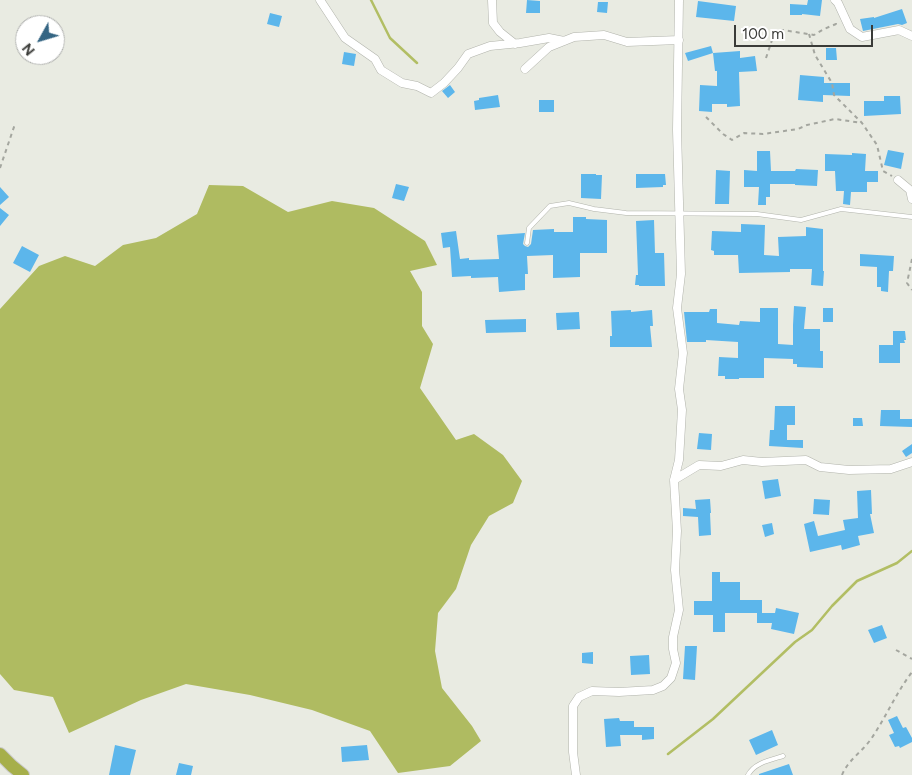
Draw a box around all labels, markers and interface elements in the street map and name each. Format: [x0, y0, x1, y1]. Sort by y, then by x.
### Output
north arrow [15, 15, 65, 65]
scale bar [737, 15, 876, 47]
text: 100 m [742, 25, 784, 43]
text: N [19, 40, 39, 59]

